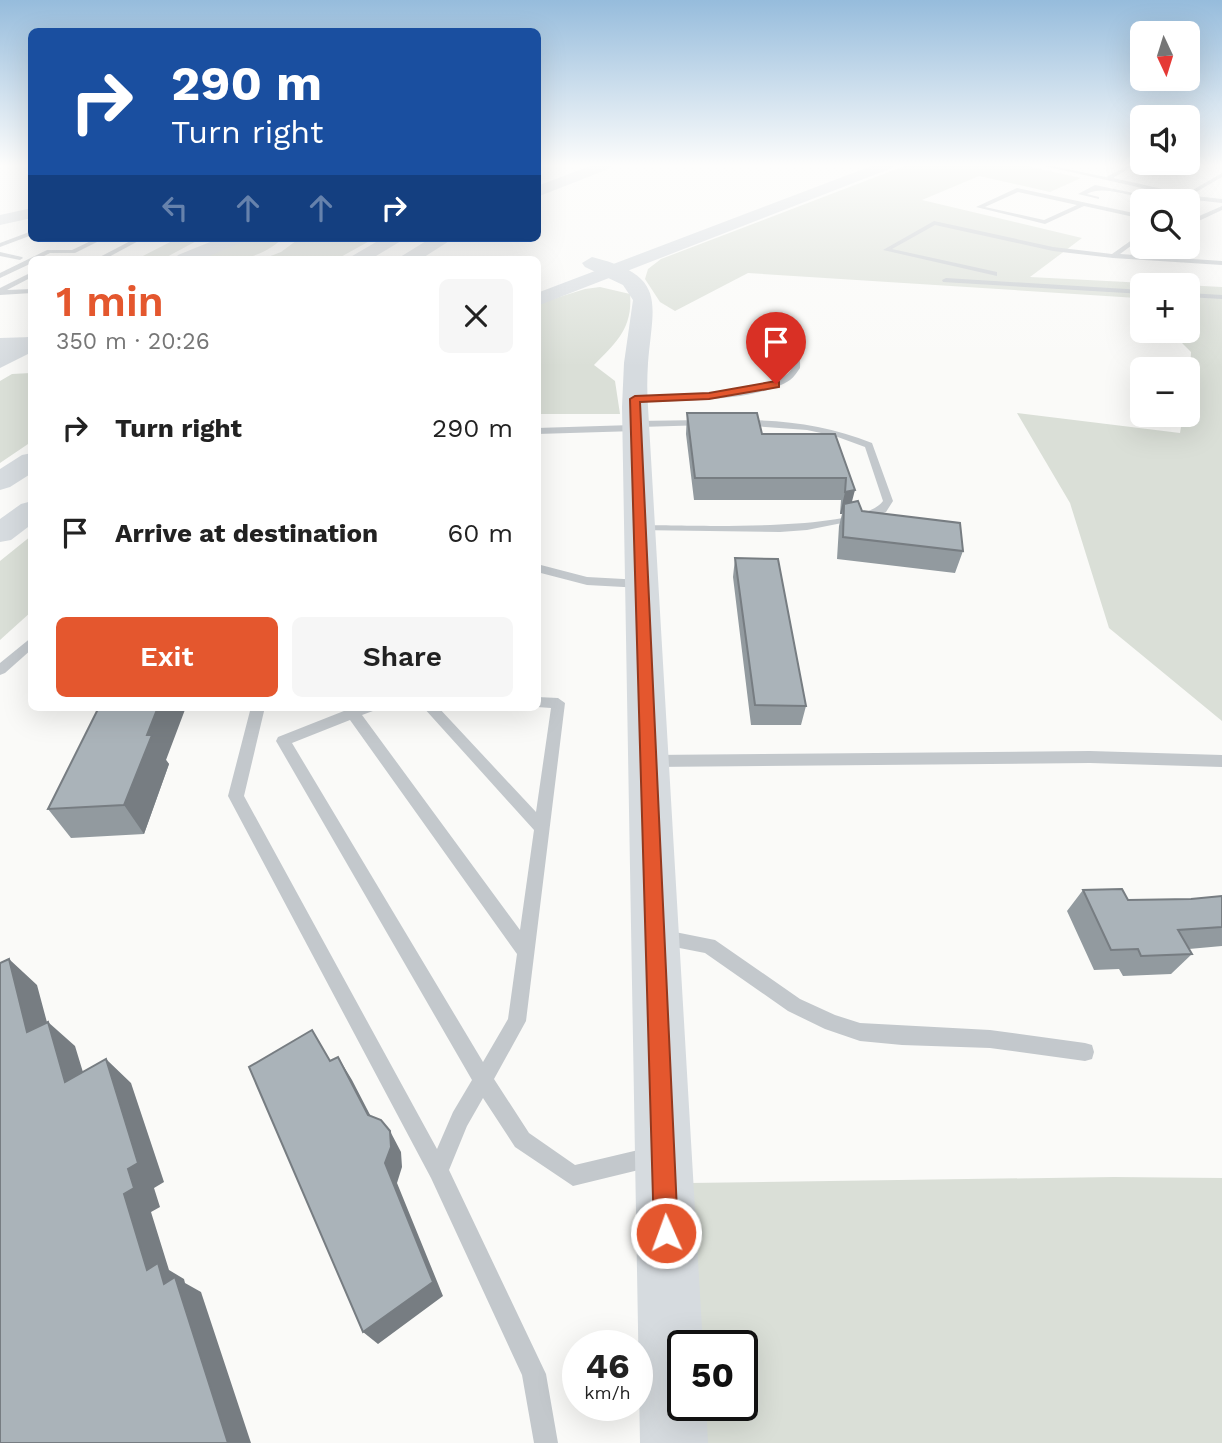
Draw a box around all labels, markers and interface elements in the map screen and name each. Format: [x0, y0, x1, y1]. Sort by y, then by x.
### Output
north arrow [1130, 21, 1200, 91]
map controls [1130, 21, 1200, 427]
text: 290 m [171, 54, 322, 112]
icon: right [56, 56, 147, 147]
button: sound [1130, 105, 1200, 175]
text: Turn right [171, 113, 323, 151]
icon: left [156, 189, 194, 227]
icon: ahead [229, 189, 267, 227]
icon: ahead [302, 189, 340, 227]
icon: right [375, 189, 413, 227]
button: search [1130, 189, 1200, 259]
button: + [1130, 273, 1200, 343]
text: 1 min [56, 277, 164, 326]
button: close [439, 279, 513, 353]
pin [746, 312, 806, 384]
icon: arrive [757, 323, 795, 361]
text: 350 m · 20:26 [56, 328, 210, 355]
button: − [1130, 357, 1200, 427]
icon: right [56, 409, 94, 447]
text: Turn right [115, 413, 242, 443]
text: 290 m [432, 413, 513, 443]
icon: arrive [56, 514, 94, 552]
text: Arrive at destination [115, 518, 378, 548]
text: 60 m [447, 518, 513, 548]
button: Exit [56, 617, 278, 697]
button: Share [292, 617, 513, 697]
position arrow [629, 1196, 703, 1270]
speed limit sign: 50 [667, 1330, 758, 1421]
text: 46 [585, 1345, 630, 1387]
text: km/h [584, 1382, 631, 1403]

